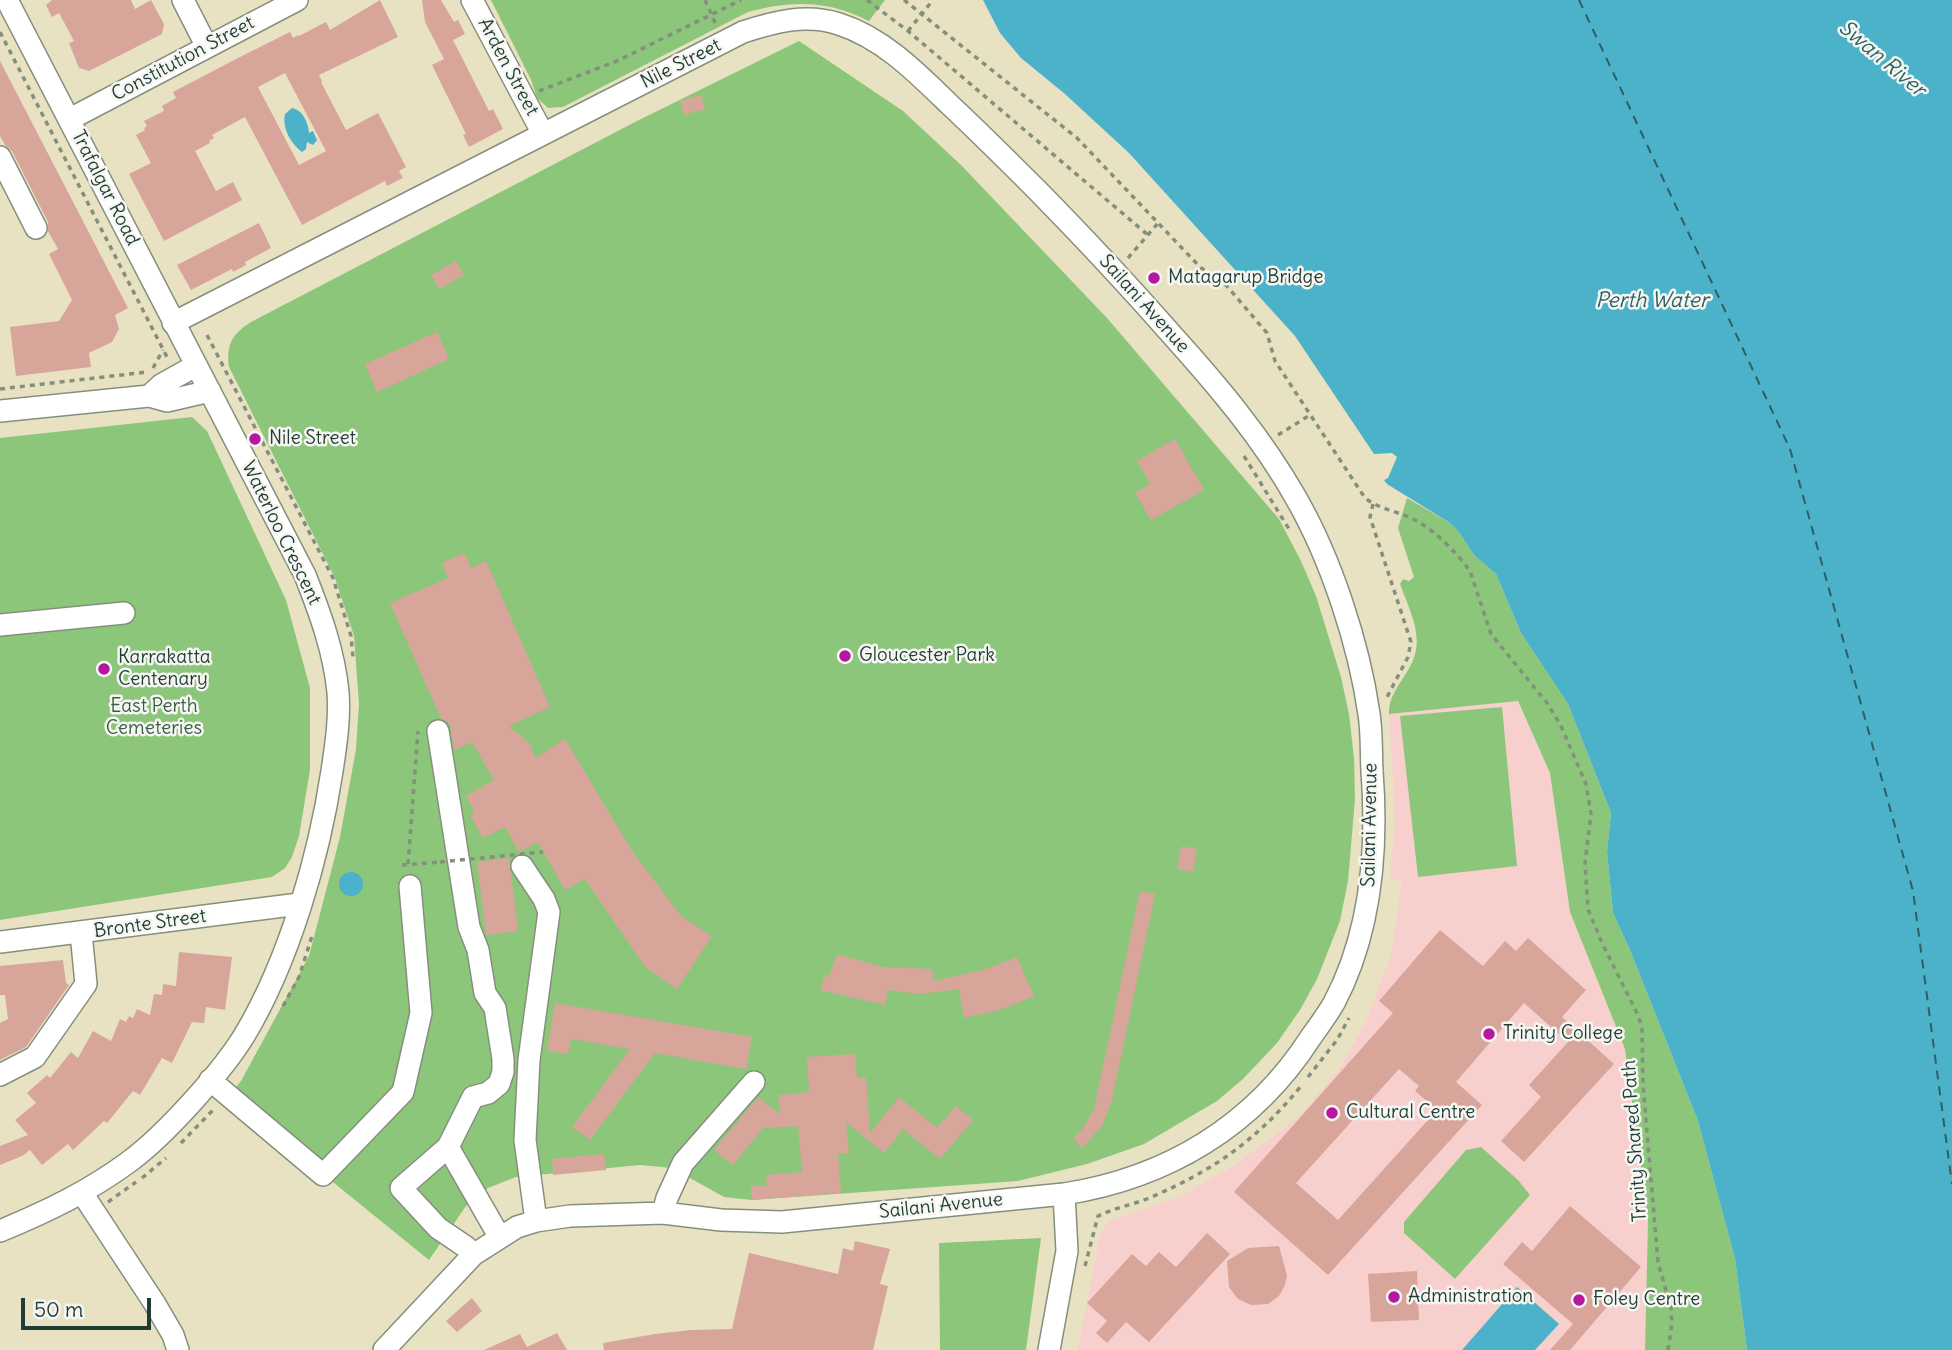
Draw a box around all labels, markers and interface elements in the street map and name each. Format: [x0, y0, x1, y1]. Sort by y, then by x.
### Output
street label: Constitution Street [108, 12, 258, 106]
street label: Arden Street [473, 14, 543, 120]
water label: Swan River [1834, 16, 1930, 102]
street label: Nile Street [637, 34, 725, 94]
street label: Trafalgar Road [66, 127, 144, 249]
street label: Sailani Avenue [1094, 250, 1194, 358]
place label: Matagarup Bridge [1168, 267, 1323, 289]
marker: Matagarup Bridge [1146, 270, 1162, 286]
water label: Perth Water [1595, 288, 1709, 314]
place label: Nile Street [269, 428, 356, 450]
marker: Nile Street [247, 431, 263, 447]
street label: Waterloo Crescent [236, 457, 326, 609]
place label: Gloucester Park [859, 645, 995, 667]
place label: Karrakatta Centenary [118, 647, 211, 691]
marker: Gloucester Park [837, 648, 853, 664]
marker: Karrakatta Centenary [96, 661, 112, 677]
park label: East Perth Cemeteries [106, 696, 202, 740]
street label: Sailani Avenue [1358, 763, 1382, 887]
street label: Bronte Street [92, 905, 208, 943]
place label: Trinity College [1503, 1023, 1623, 1045]
marker: Trinity College [1481, 1026, 1497, 1042]
street label: Trinity Shared Path [1618, 1059, 1652, 1223]
place label: Cultural Centre [1346, 1102, 1475, 1124]
marker: Cultural Centre [1324, 1105, 1340, 1121]
street label: Sailani Avenue [878, 1188, 1004, 1224]
scale bar [24, 1284, 154, 1328]
place label: Administration [1408, 1286, 1533, 1308]
marker: Administration [1386, 1289, 1402, 1305]
place label: Foley Centre [1593, 1289, 1700, 1311]
marker: Foley Centre [1571, 1292, 1587, 1308]
text: 50 m [34, 1296, 83, 1323]

